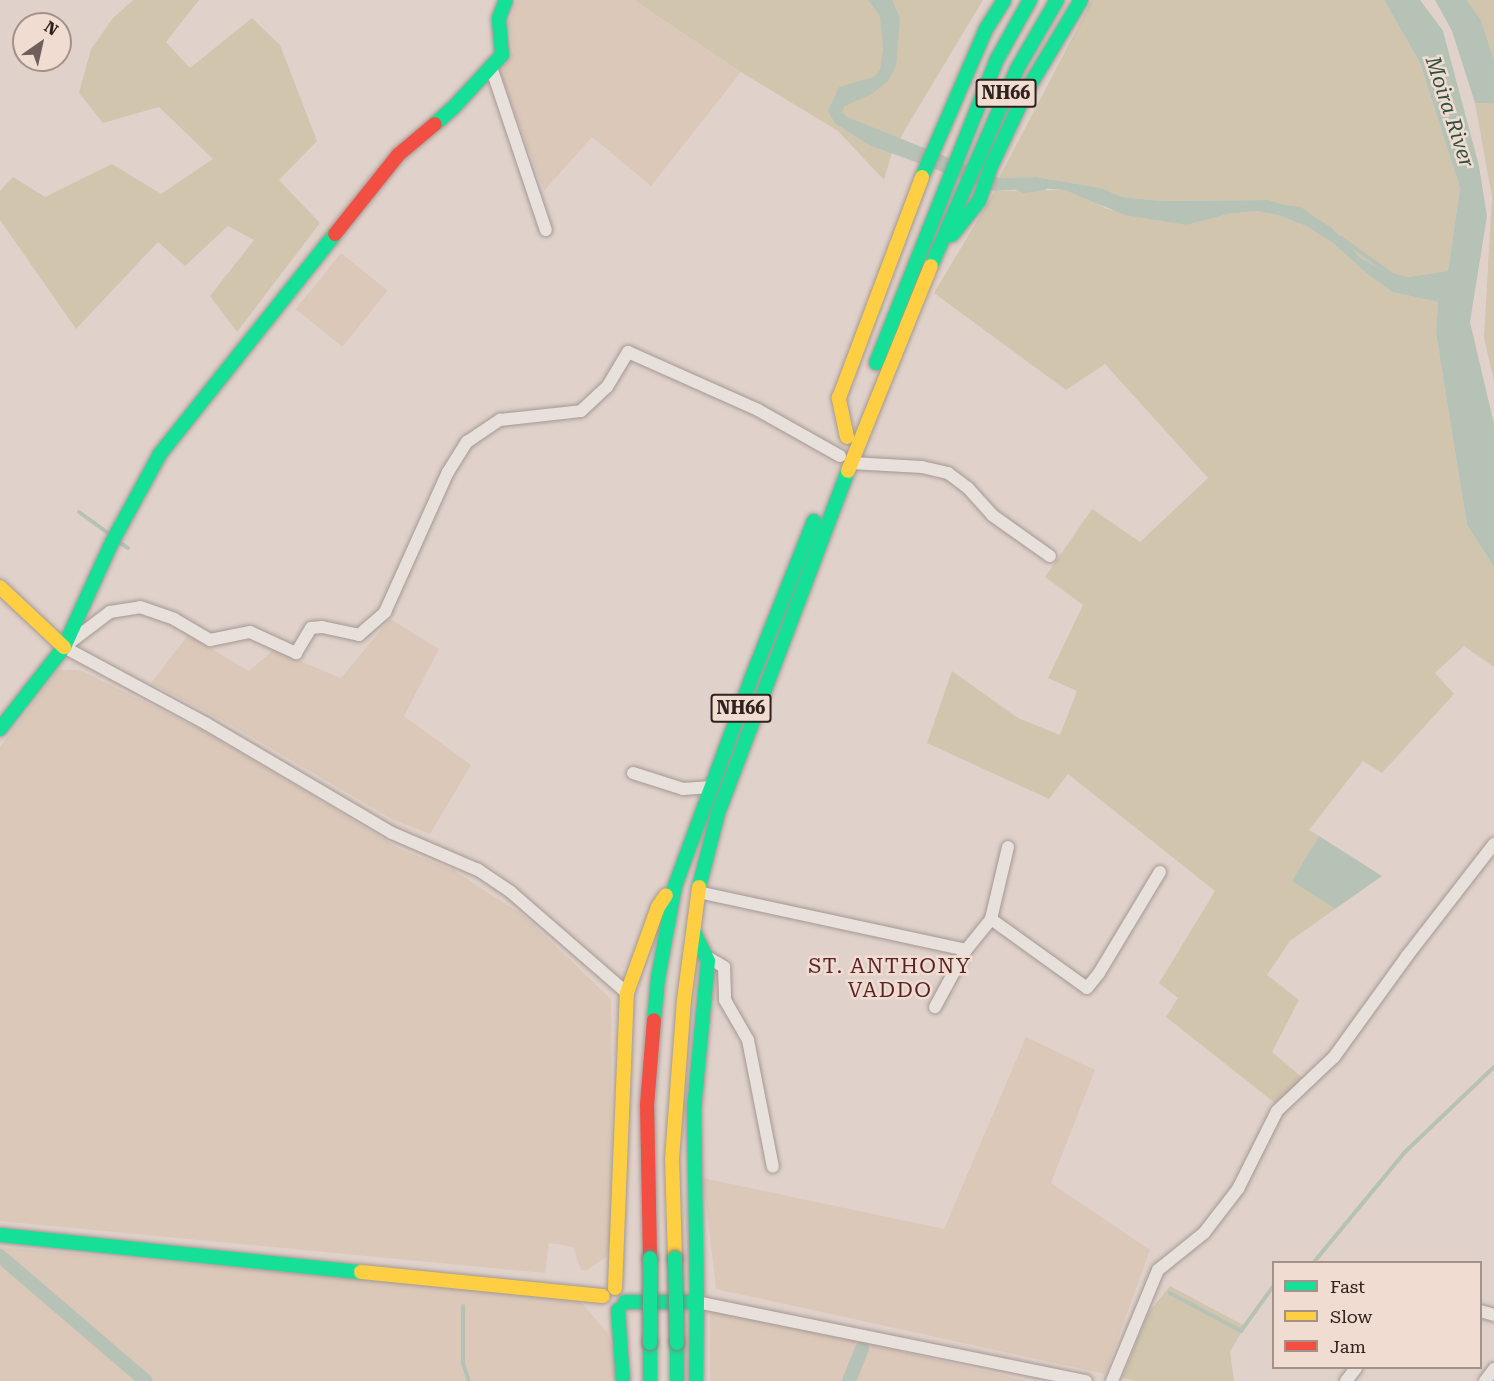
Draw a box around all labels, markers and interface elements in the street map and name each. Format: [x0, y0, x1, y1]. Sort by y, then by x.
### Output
north arrow [12, 12, 72, 72]
text: N [41, 17, 62, 40]
water label: Moira River [1420, 53, 1480, 171]
road number: NH66 [974, 78, 1038, 108]
road number: NH66 [710, 693, 772, 723]
district label: ST. ANTHONY VADDO [808, 953, 972, 1003]
legend [1272, 1261, 1482, 1369]
text: Fast [1330, 1276, 1365, 1297]
text: Slow [1330, 1306, 1372, 1327]
text: Jam [1330, 1336, 1366, 1357]

